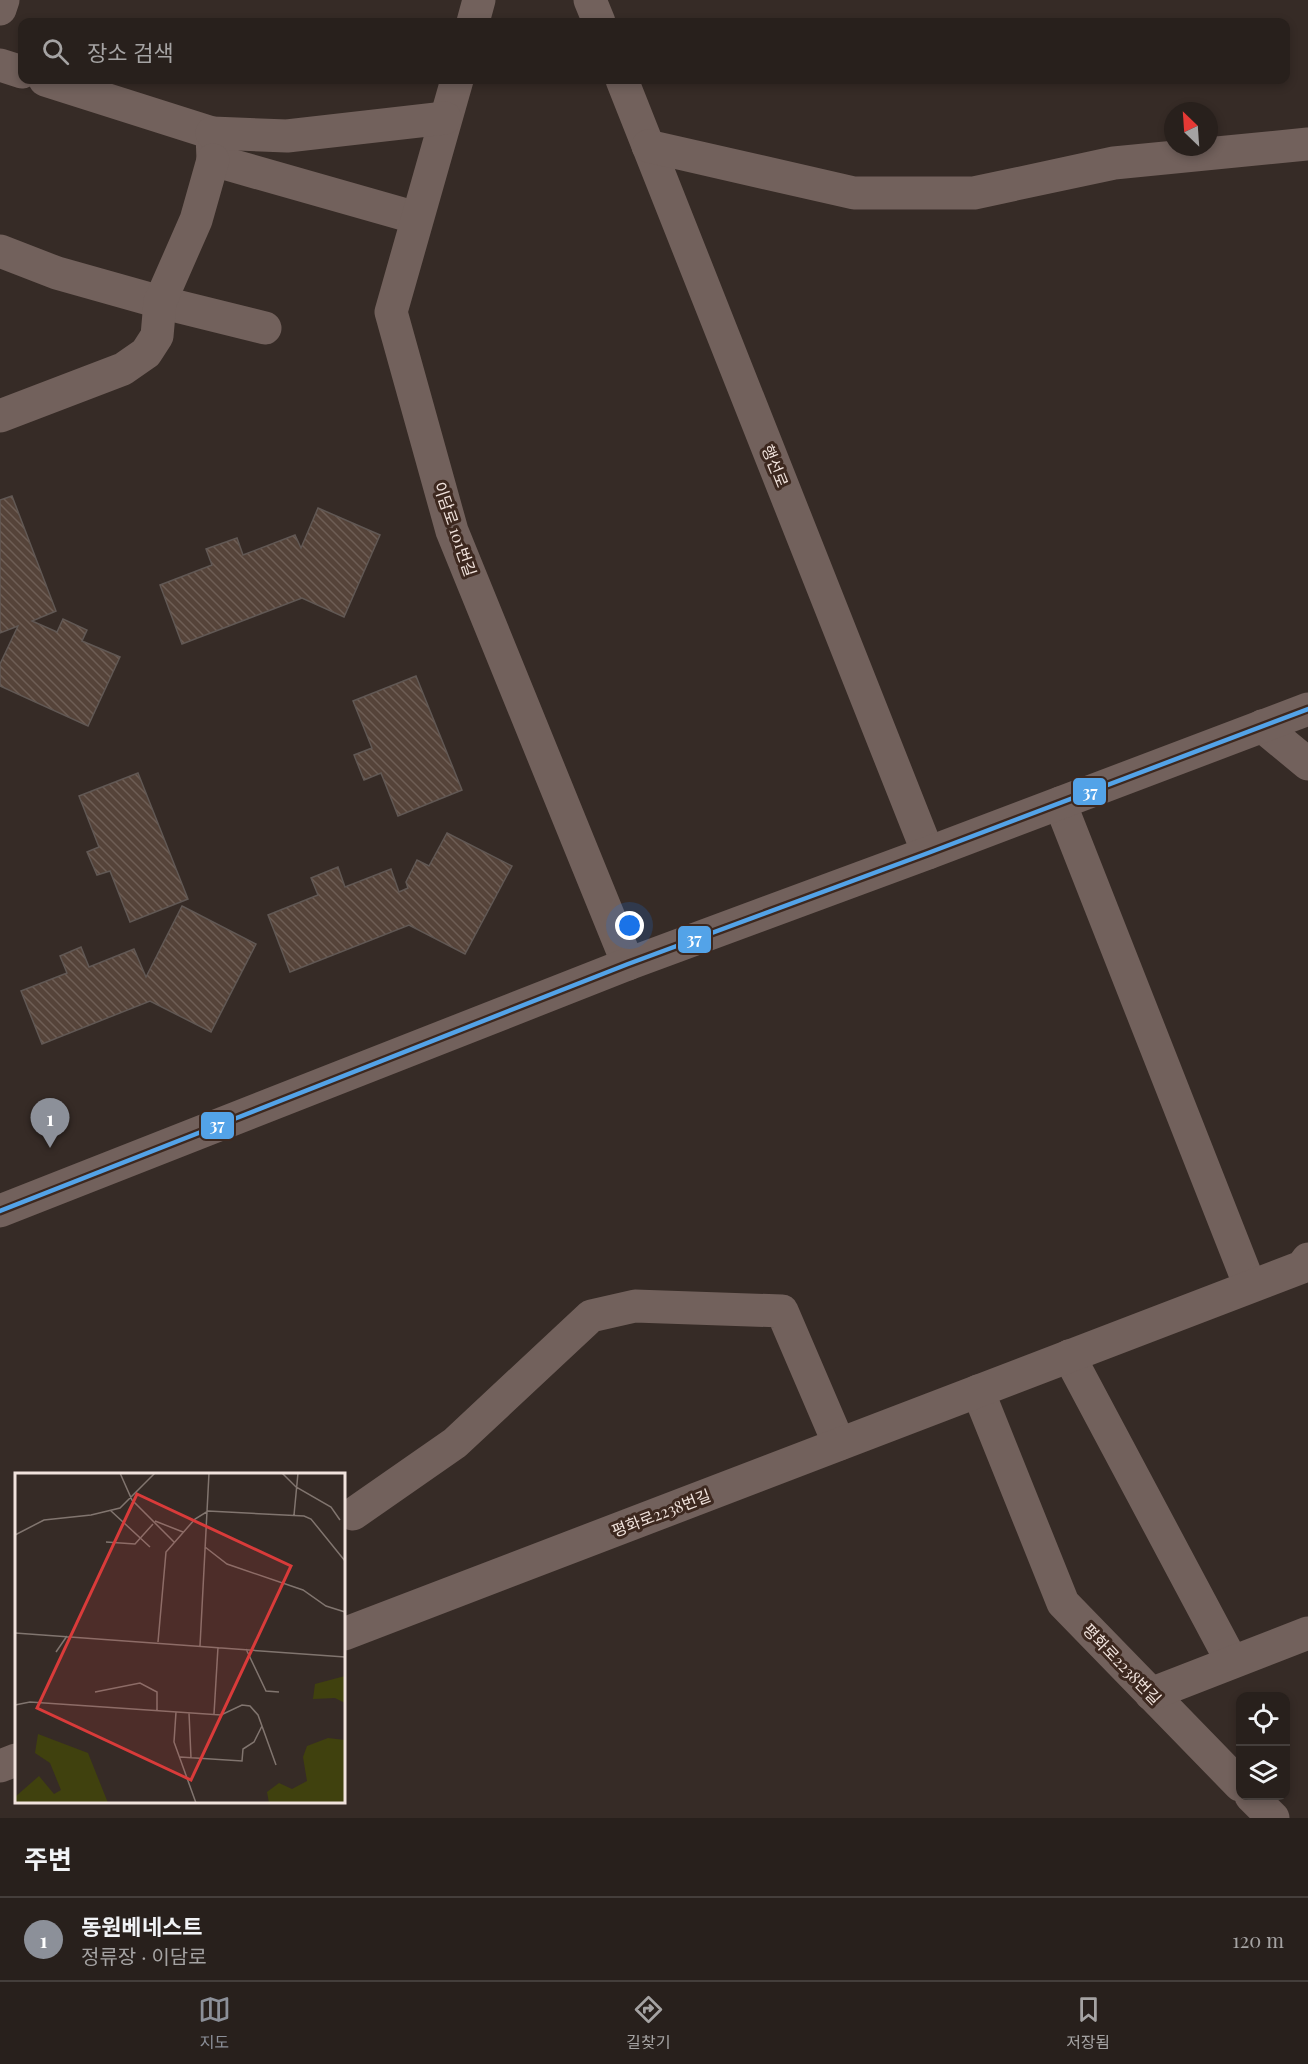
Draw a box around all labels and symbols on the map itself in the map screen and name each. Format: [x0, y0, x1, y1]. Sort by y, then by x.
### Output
north arrow [1164, 102, 1218, 156]
street label: 행선로 [757, 441, 794, 490]
street label: 이담로 101번길 [429, 479, 482, 579]
line badge: 37 [1072, 777, 1107, 806]
text: 37 [1082, 781, 1098, 802]
your location [615, 911, 644, 940]
line badge: 37 [677, 925, 712, 954]
text: 37 [686, 928, 702, 949]
pin: 1 [31, 1098, 70, 1148]
line badge: 37 [200, 1111, 235, 1140]
text: 37 [209, 1114, 225, 1135]
inset map [15, 1473, 345, 1803]
street label: 평화로2238번길 [608, 1484, 713, 1541]
street label: 평화로2238번길 [1079, 1619, 1166, 1709]

